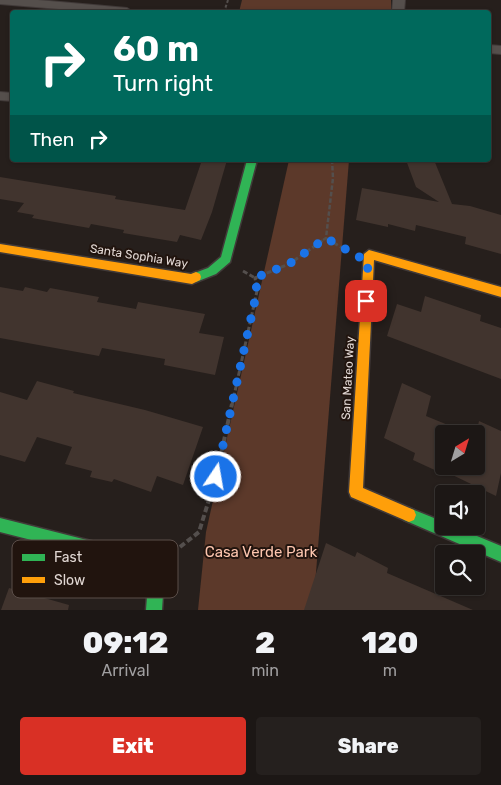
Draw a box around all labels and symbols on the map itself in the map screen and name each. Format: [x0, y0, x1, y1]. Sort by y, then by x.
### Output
street label: Santa Sophia Way [89, 241, 189, 271]
pin [345, 280, 387, 322]
street label: San Mateo Way [339, 335, 357, 420]
north arrow [435, 425, 485, 475]
position arrow [189, 450, 241, 502]
legend [12, 540, 178, 598]
park label: Casa Verde Park [205, 543, 318, 561]
text: Fast [54, 549, 83, 566]
text: Slow [54, 572, 85, 589]

